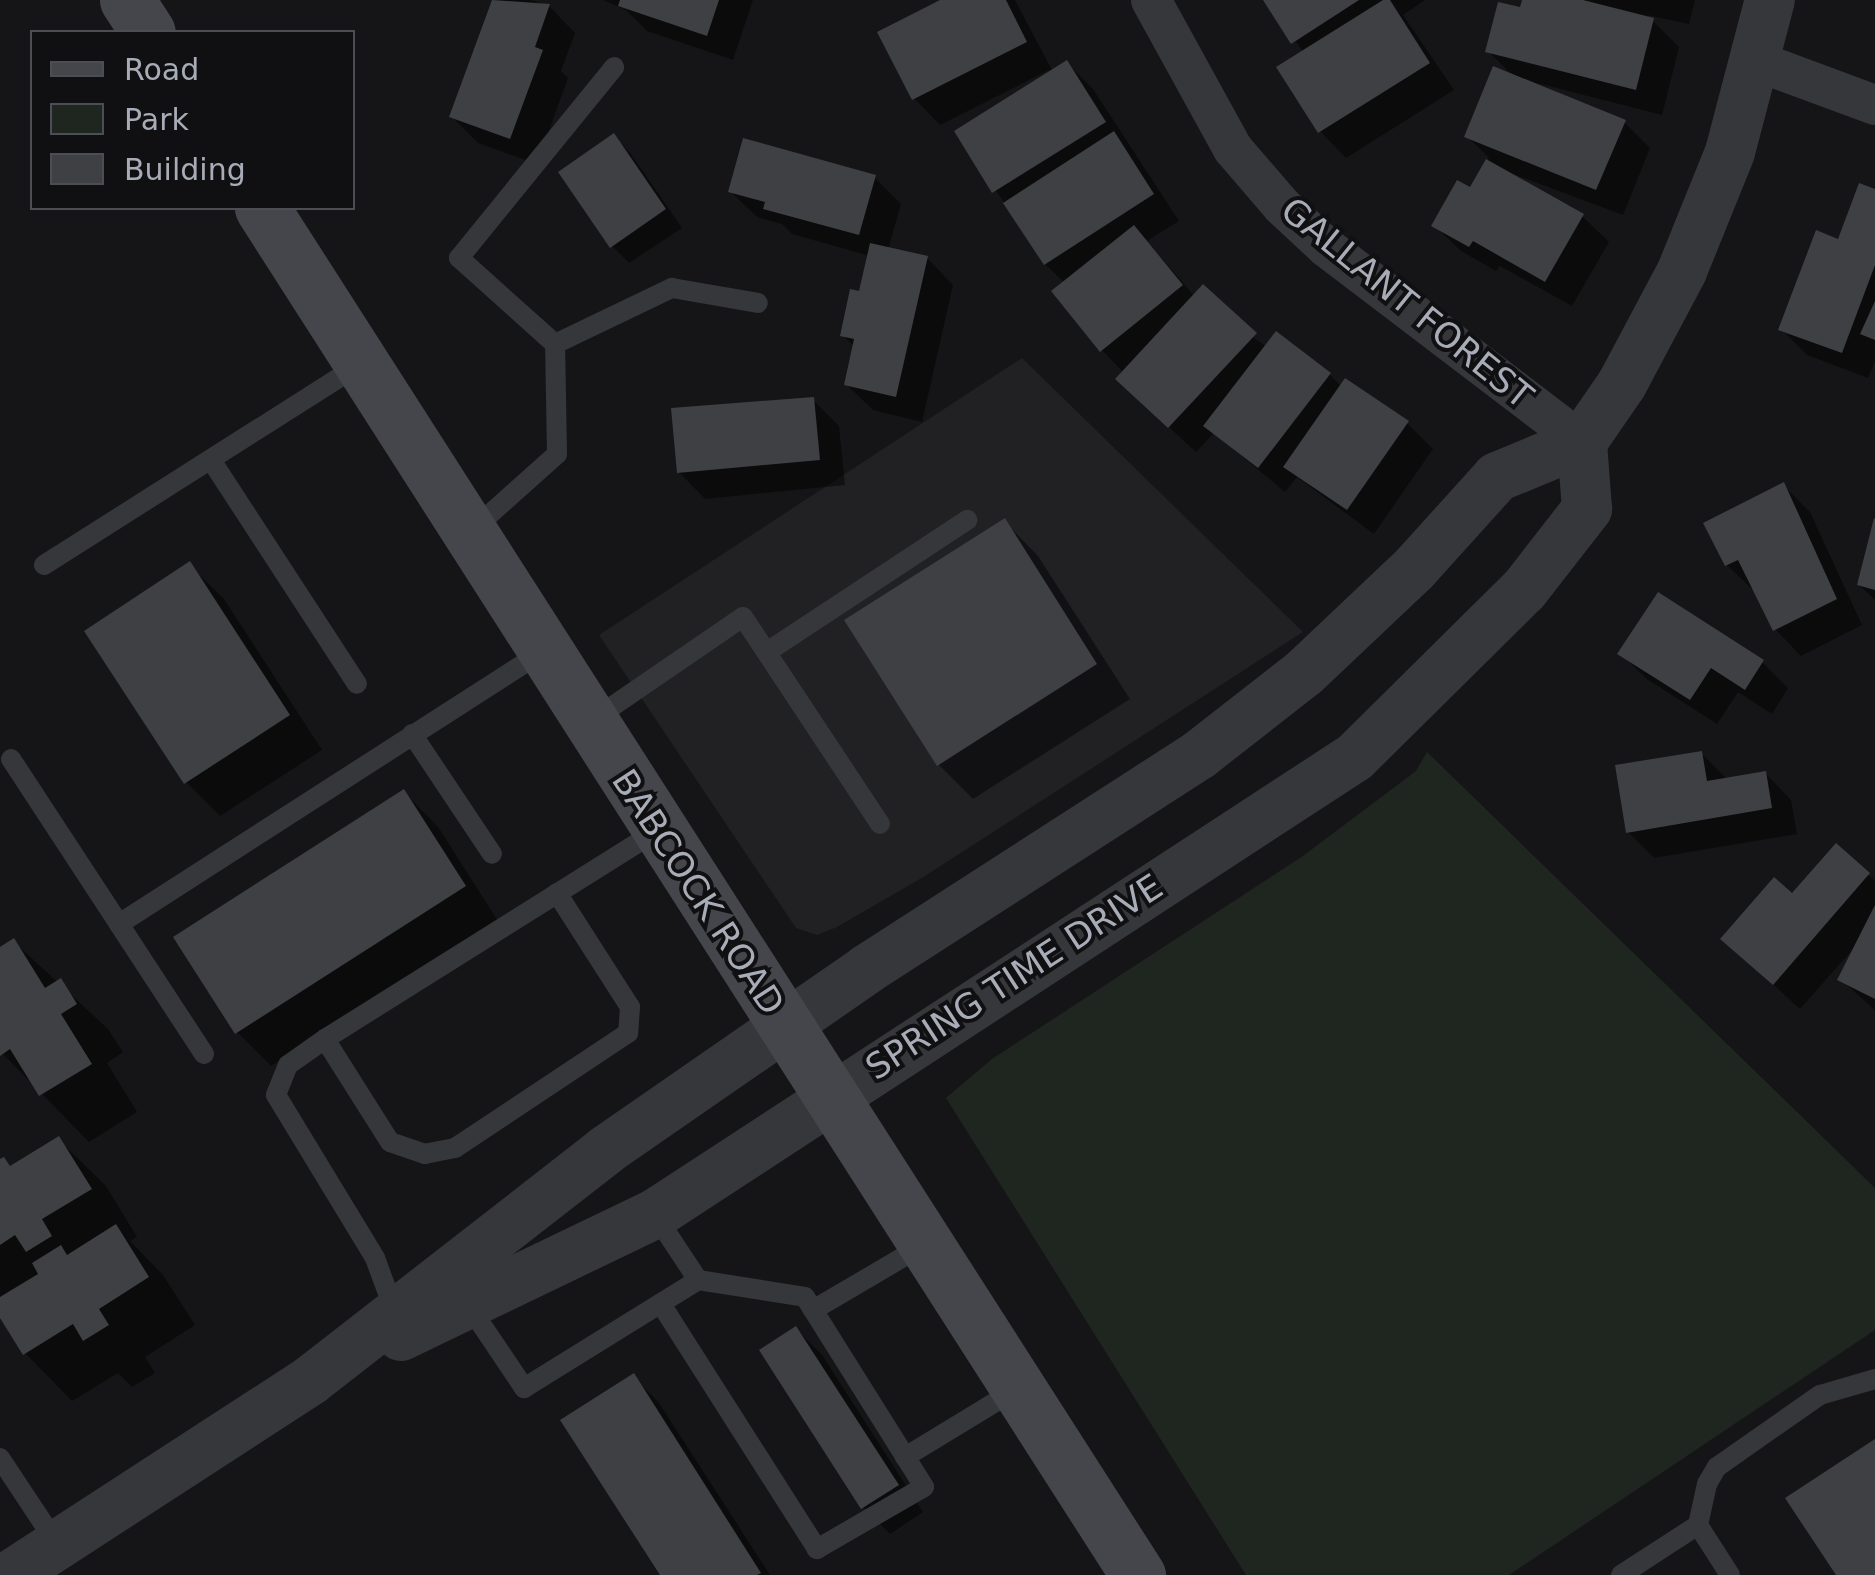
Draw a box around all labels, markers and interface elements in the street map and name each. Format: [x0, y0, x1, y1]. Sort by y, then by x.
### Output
legend [30, 30, 355, 210]
text: Road [124, 52, 199, 87]
text: Park [124, 102, 189, 137]
text: Building [124, 152, 246, 187]
street label: GALLANT FOREST [1273, 189, 1541, 417]
street label: BABCOCK ROAD [603, 761, 793, 1023]
street label: SPRING TIME DRIVE [858, 865, 1170, 1089]

